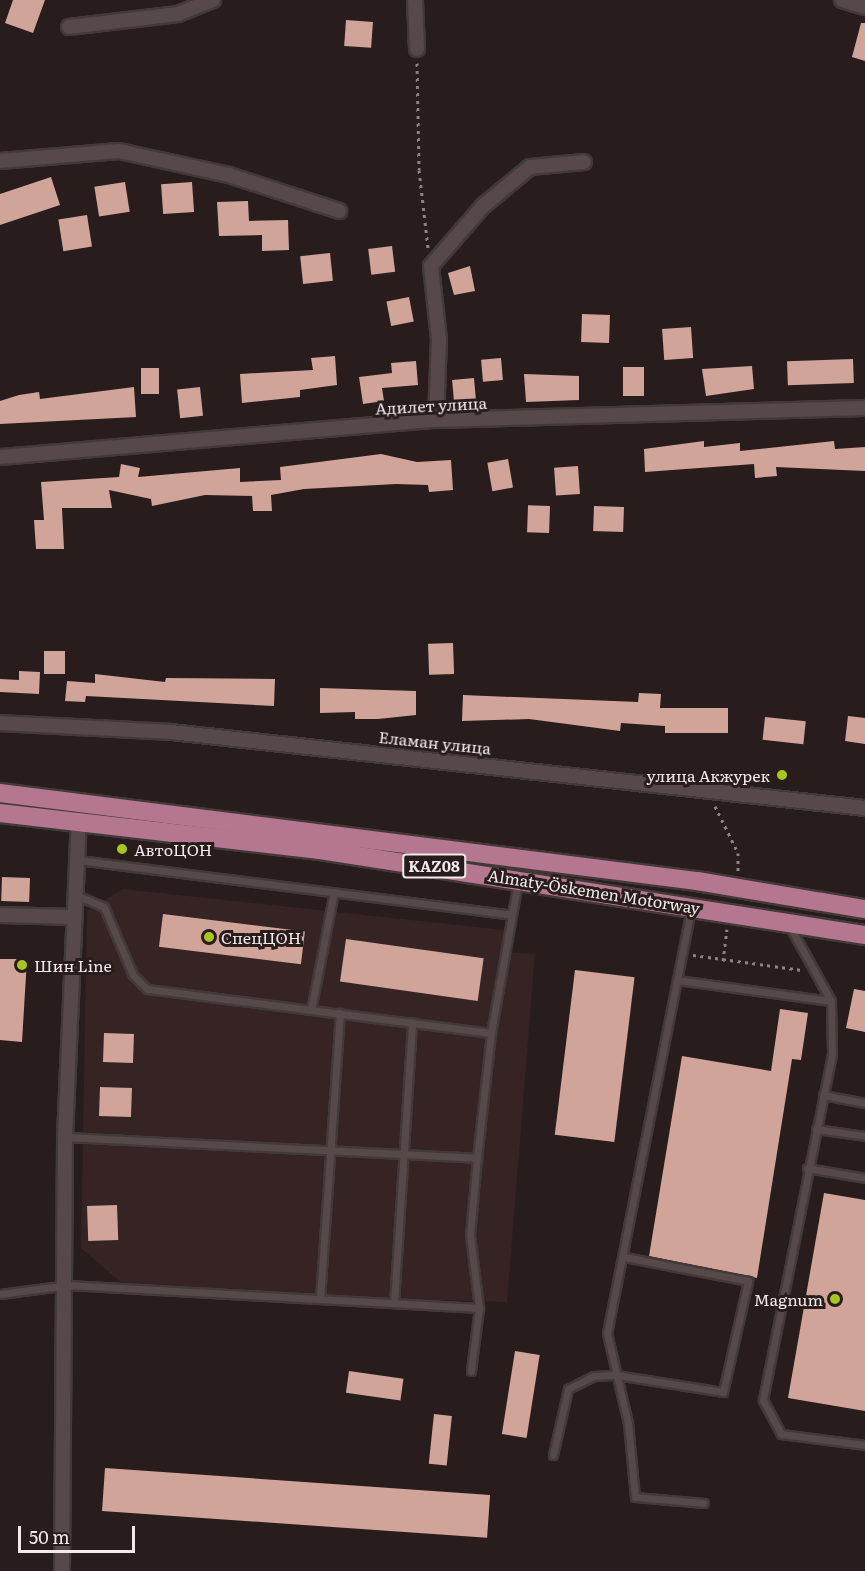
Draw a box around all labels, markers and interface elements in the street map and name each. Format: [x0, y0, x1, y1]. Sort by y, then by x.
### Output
street label: Адилет улица [375, 392, 487, 418]
street label: Еламан улица [378, 727, 492, 757]
place label: улица Акжурек [646, 765, 770, 785]
marker: улица Акжурек [775, 768, 789, 782]
place label: АвтоЦОН [134, 839, 212, 859]
marker: АвтоЦОН [115, 842, 129, 856]
road number: KAZ08 [401, 854, 467, 878]
street label: Almaty-Öskemen Motorway [486, 865, 702, 917]
place label: СпецЦОН [221, 927, 301, 947]
marker: СпецЦОН [202, 930, 216, 944]
place label: Шин Line [34, 955, 112, 975]
marker: Шин Line [15, 958, 29, 972]
place label: Magnum [754, 1289, 823, 1309]
marker: Magnum [828, 1292, 842, 1306]
scale bar [21, 1514, 138, 1552]
text: 50 m [29, 1523, 70, 1550]

